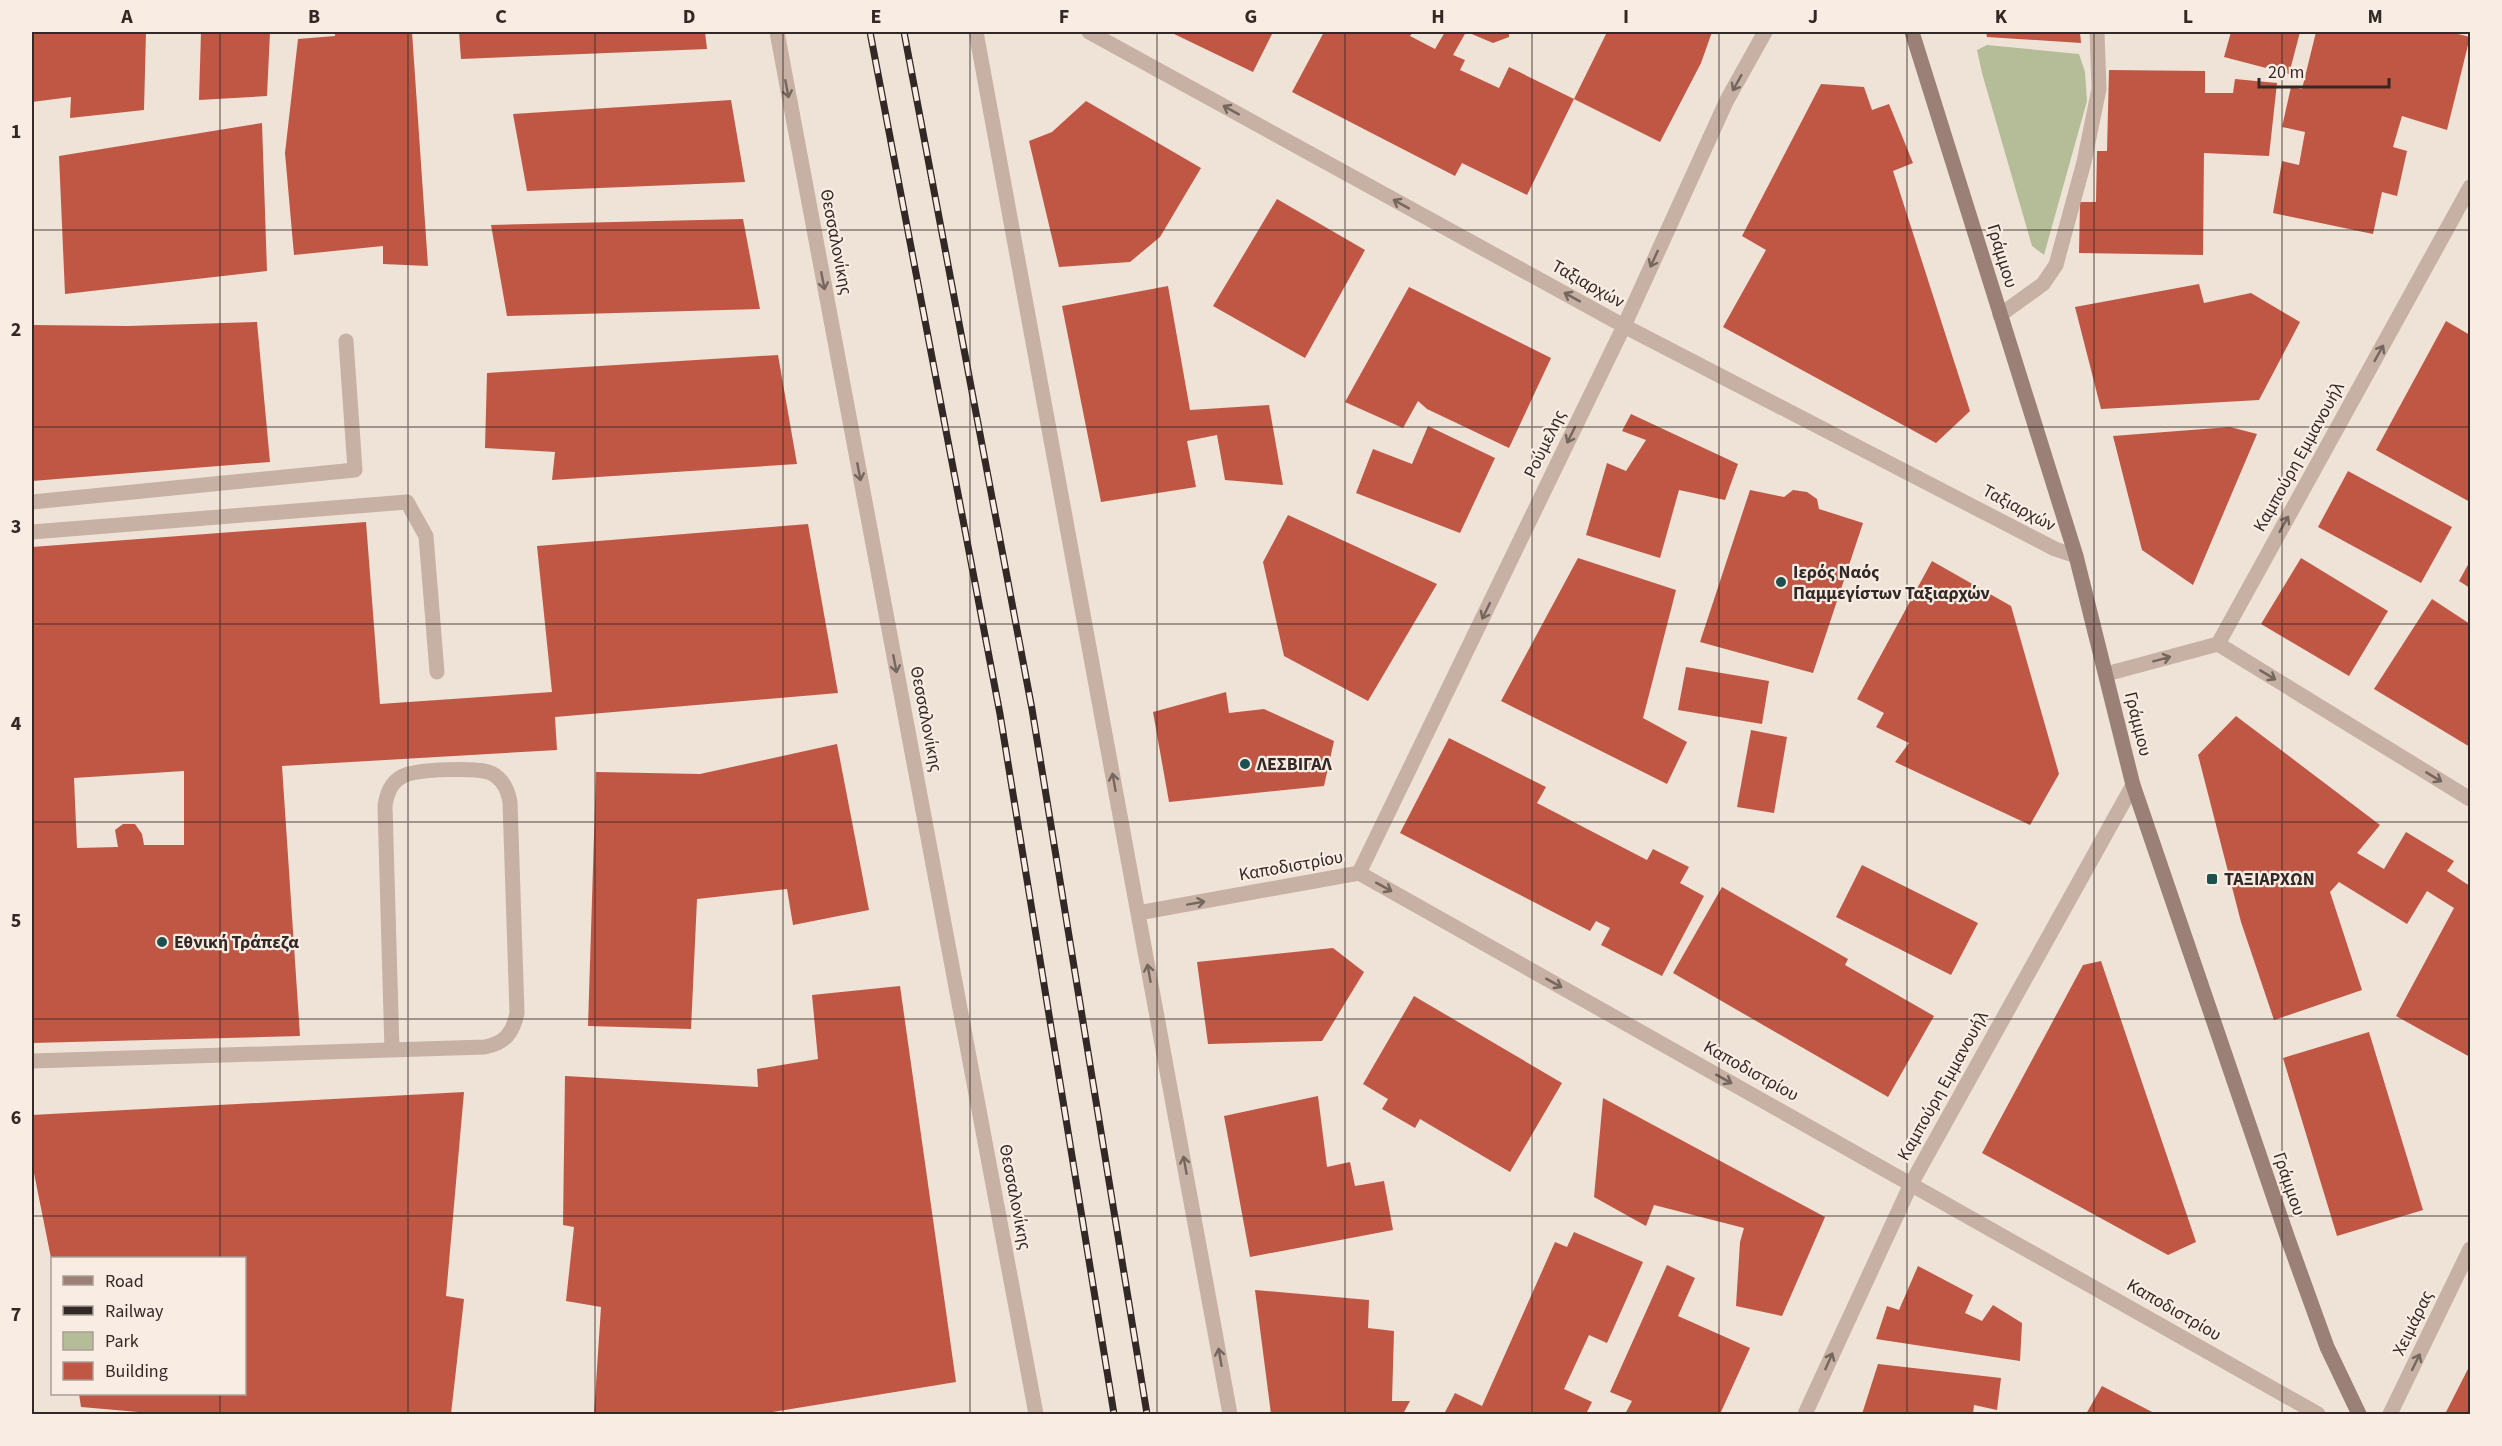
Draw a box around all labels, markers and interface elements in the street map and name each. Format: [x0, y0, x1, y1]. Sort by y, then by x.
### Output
text: A [120, 3, 133, 31]
text: B [308, 3, 320, 31]
text: C [495, 3, 507, 31]
text: D [683, 3, 695, 31]
text: E [871, 3, 881, 31]
text: F [1059, 3, 1069, 31]
text: G [1245, 3, 1257, 31]
text: H [1431, 3, 1445, 31]
text: I [1623, 3, 1629, 31]
text: J [1808, 3, 1818, 31]
text: K [1995, 3, 2008, 31]
text: L [2183, 3, 2193, 31]
text: M [2367, 3, 2383, 31]
scale bar [2259, 51, 2390, 89]
text: 20 m [2268, 60, 2304, 85]
one-way arrow [1731, 73, 1742, 91]
one-way arrow [782, 79, 793, 98]
one-way arrow [1222, 103, 1239, 115]
text: 1 [11, 118, 21, 146]
street label: Θεσσαλονίκης [814, 187, 859, 297]
one-way arrow [1393, 197, 1410, 209]
street label: Γράμμου [1980, 221, 2024, 291]
one-way arrow [1648, 250, 1660, 268]
street label: Ταξιαρχών [1547, 254, 1629, 314]
one-way arrow [818, 270, 829, 290]
one-way arrow [1564, 291, 1581, 303]
text: 2 [11, 316, 21, 344]
one-way arrow [2373, 345, 2385, 362]
street label: Καμπούρη Εμμανουήλ [2247, 377, 2351, 537]
street label: Ρούμελης [1518, 405, 1572, 482]
one-way arrow [1564, 426, 1576, 444]
one-way arrow [854, 462, 865, 482]
street label: Ταξιαρχών [1978, 478, 2060, 538]
text: 3 [11, 513, 21, 541]
one-way arrow [2278, 516, 2290, 533]
place label: Ιερός Ναός Παμμεγίστων Ταξιαρχών [1793, 560, 1990, 606]
marker: Ιερός Ναός Παμμεγίστων Ταξιαρχών [1774, 575, 1788, 589]
one-way arrow [1479, 601, 1491, 619]
one-way arrow [2153, 652, 2172, 664]
one-way arrow [890, 654, 901, 673]
street label: Θεσσαλονίκης [904, 664, 949, 774]
one-way arrow [2259, 669, 2276, 681]
street label: Γράμμου [2118, 689, 2158, 759]
text: 4 [11, 710, 22, 738]
place label: ΛΕΣΒΙΓΑΛ [1256, 752, 1333, 777]
marker: ΛΕΣΒΙΓΑΛ [1238, 757, 1252, 771]
one-way arrow [2425, 771, 2442, 783]
one-way arrow [1108, 772, 1119, 792]
street label: Καποδιστρίου [1237, 845, 1345, 887]
place label: ΤΑΞΙΑΡΧΩΝ [2224, 867, 2315, 892]
marker: ΤΑΞΙΑΡΧΩΝ [2205, 872, 2219, 886]
one-way arrow [1375, 882, 1393, 893]
one-way arrow [1185, 897, 1205, 908]
text: 5 [11, 907, 21, 935]
place label: Εθνική Τράπεζα [174, 930, 299, 955]
marker: Εθνική Τράπεζα [155, 935, 169, 949]
one-way arrow [1143, 964, 1154, 984]
one-way arrow [1545, 978, 1563, 989]
street label: Καμπούρη Εμμανουήλ [1891, 1006, 1995, 1166]
street label: Καποδιστρίου [1699, 1035, 1803, 1107]
one-way arrow [1715, 1073, 1732, 1085]
text: 6 [11, 1104, 21, 1132]
street label: Θεσσαλονίκης [993, 1142, 1038, 1252]
street label: Γράμμου [2267, 1149, 2311, 1219]
one-way arrow [1179, 1156, 1190, 1175]
legend [51, 1257, 246, 1395]
text: Road [105, 1269, 144, 1294]
street label: Καποδιστρίου [2122, 1273, 2226, 1347]
street label: Χειμάρας [2386, 1286, 2440, 1360]
text: Railway [105, 1299, 164, 1324]
text: 7 [11, 1301, 21, 1329]
text: Park [105, 1329, 139, 1354]
one-way arrow [1214, 1348, 1225, 1367]
one-way arrow [1824, 1353, 1835, 1371]
one-way arrow [2410, 1353, 2422, 1371]
text: Building [105, 1359, 168, 1384]

